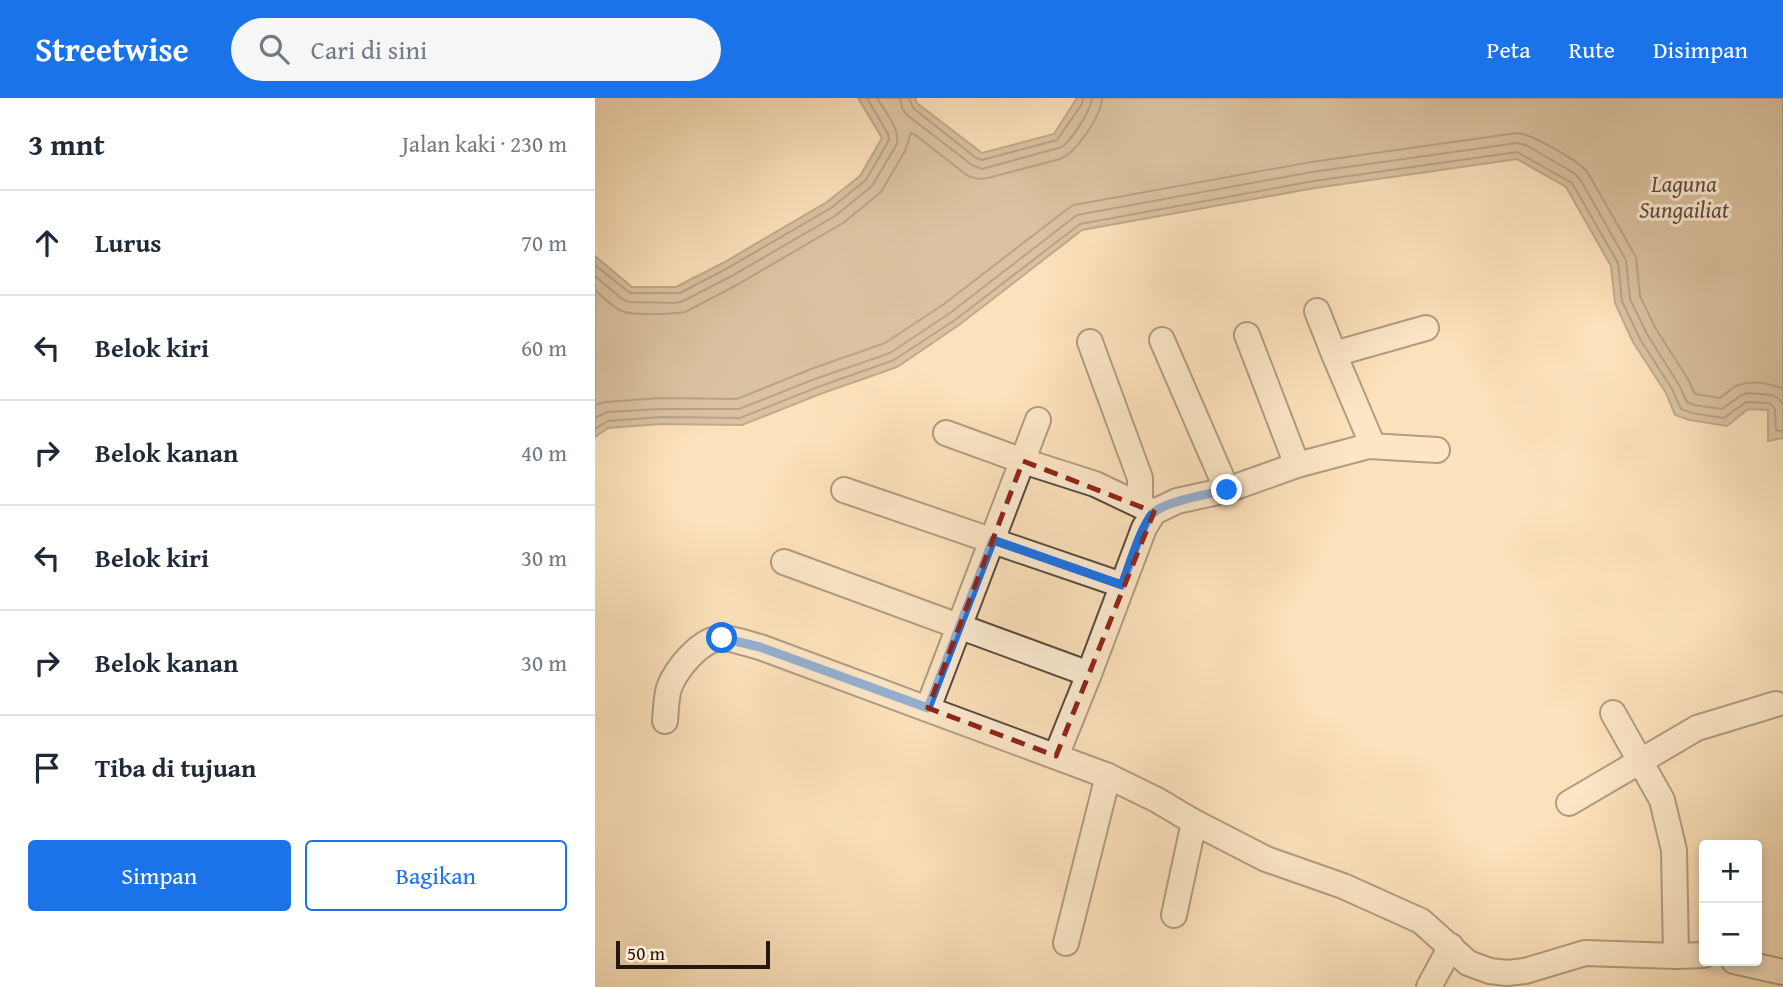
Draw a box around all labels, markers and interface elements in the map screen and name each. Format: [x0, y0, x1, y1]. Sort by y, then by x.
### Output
search box [231, 18, 721, 81]
text: Streetwise [35, 25, 189, 73]
icon: search [255, 30, 293, 68]
text: Cari di sini [311, 30, 427, 69]
text: Peta [1487, 32, 1530, 67]
text: Rute [1568, 32, 1615, 67]
text: Disimpan [1653, 32, 1748, 67]
text: 3 mnt [28, 122, 105, 166]
text: Jalan kaki · 230 m [402, 127, 567, 160]
water label: Laguna Sungailiat [1639, 167, 1730, 226]
text: Lurus [95, 223, 161, 262]
icon: ahead [28, 224, 66, 262]
text: 70 m [521, 226, 567, 259]
text: Belok kiri [95, 328, 209, 367]
icon: left [28, 329, 66, 367]
text: 60 m [521, 331, 567, 364]
text: Belok kanan [95, 433, 238, 472]
icon: right [28, 434, 66, 472]
text: 40 m [521, 436, 567, 469]
route end [1211, 474, 1242, 505]
text: Belok kiri [95, 538, 209, 577]
icon: left [28, 539, 66, 577]
text: 30 m [521, 541, 567, 574]
route start [706, 622, 737, 653]
text: Belok kanan [95, 643, 238, 682]
icon: right [28, 644, 66, 682]
text: 30 m [521, 646, 567, 679]
text: Tiba di tujuan [95, 748, 256, 787]
icon: arrive [28, 749, 66, 787]
button: Simpan [28, 840, 291, 911]
button: Bagikan [305, 840, 567, 911]
map controls [1699, 840, 1762, 966]
button: + [1699, 840, 1762, 903]
button: − [1699, 903, 1762, 966]
scale bar [616, 938, 770, 970]
text: 50 m [627, 939, 665, 967]

